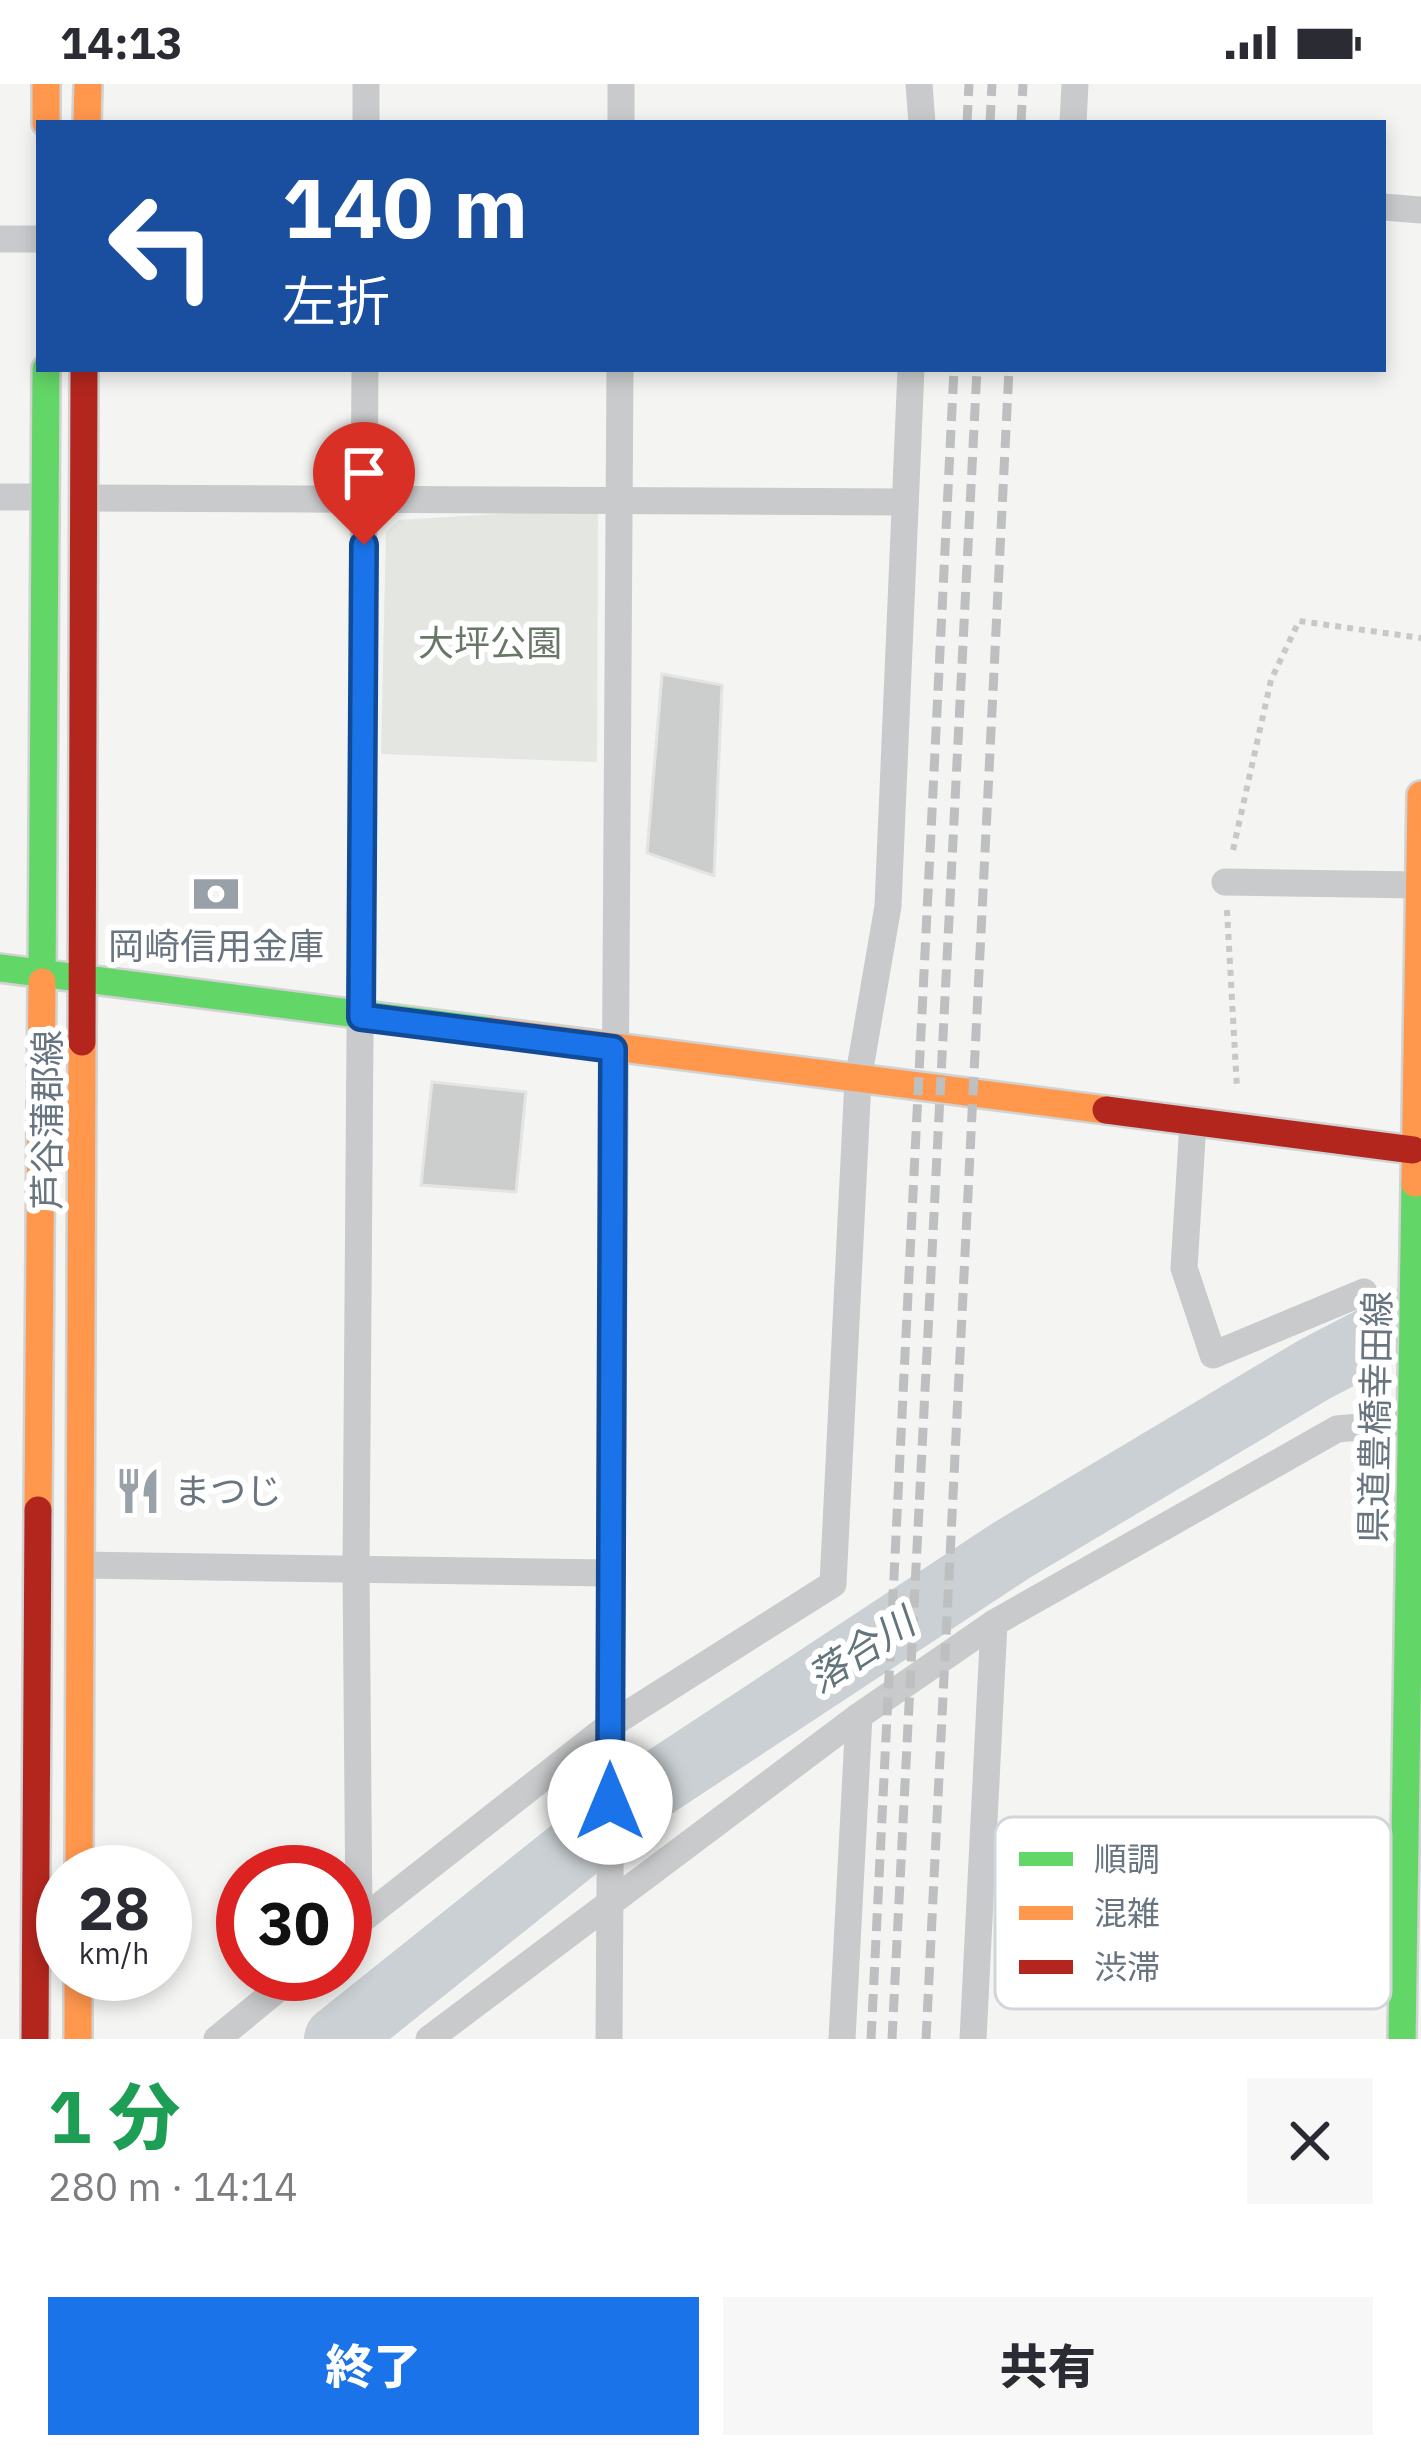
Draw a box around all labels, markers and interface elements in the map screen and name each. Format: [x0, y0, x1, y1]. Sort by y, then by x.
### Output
text: 14:13 [60, 13, 183, 71]
text: 140 m [282, 152, 528, 261]
icon: left [84, 168, 240, 324]
text: 左折 [282, 266, 390, 336]
pin [313, 422, 415, 545]
icon: arrive [331, 440, 397, 506]
park label: 大坪公園 [418, 619, 562, 666]
bank icon: 岡崎信用金庫 [191, 869, 241, 919]
place label: 岡崎信用金庫 [108, 922, 324, 969]
street label: 芦谷蒲郡線 [23, 1030, 70, 1210]
street label: 県道豊橋幸田線 [1349, 1291, 1400, 1543]
restaurant icon: まつじ [113, 1466, 163, 1516]
place label: まつじ [174, 1467, 282, 1514]
water label: 落合川 [798, 1594, 927, 1703]
position arrow [547, 1739, 673, 1865]
legend [995, 1817, 1391, 2009]
text: 順調 [1094, 1837, 1160, 1880]
speed limit sign: 30 [216, 1845, 372, 2001]
text: 28 [78, 1868, 150, 1947]
text: 混雑 [1094, 1891, 1160, 1934]
text: km/h [79, 1933, 149, 1972]
text: 渋滞 [1094, 1945, 1160, 1988]
text: 1 分 [48, 2069, 180, 2163]
button: close [1247, 2078, 1373, 2204]
text: 280 m · 14:14 [48, 2161, 298, 2212]
button: 終了 [48, 2297, 699, 2435]
button: 共有 [723, 2297, 1373, 2435]

